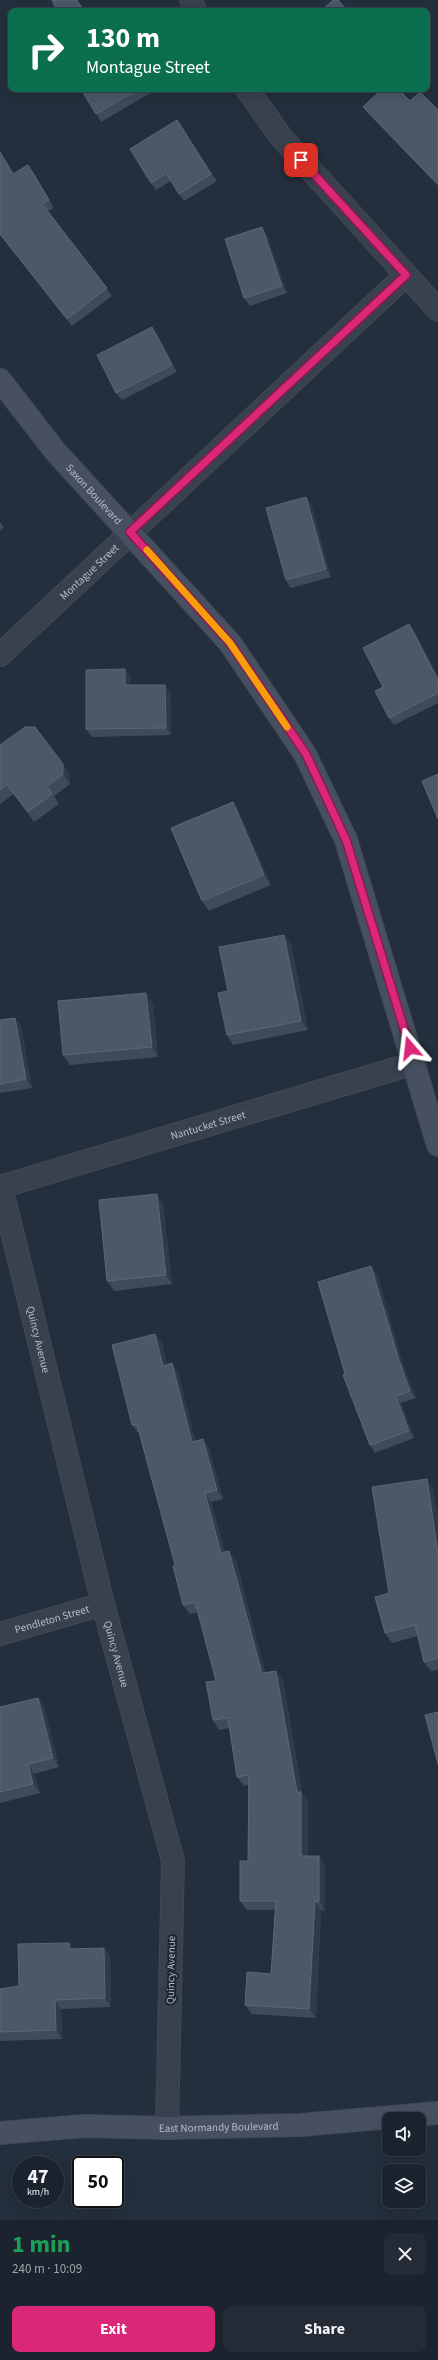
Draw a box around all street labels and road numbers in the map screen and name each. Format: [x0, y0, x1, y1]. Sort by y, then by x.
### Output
street label: Saxon Boulevard [63, 460, 126, 528]
street label: Montague Street [56, 540, 122, 603]
street label: Nantucket Street [169, 1107, 247, 1143]
street label: Quincy Avenue [23, 1304, 54, 1375]
street label: Pendleton Street [13, 1601, 91, 1637]
street label: Quincy Avenue [100, 1619, 133, 1689]
street label: Quincy Avenue [163, 1935, 179, 2004]
street label: East Normandy Boulevard [159, 2118, 279, 2136]

